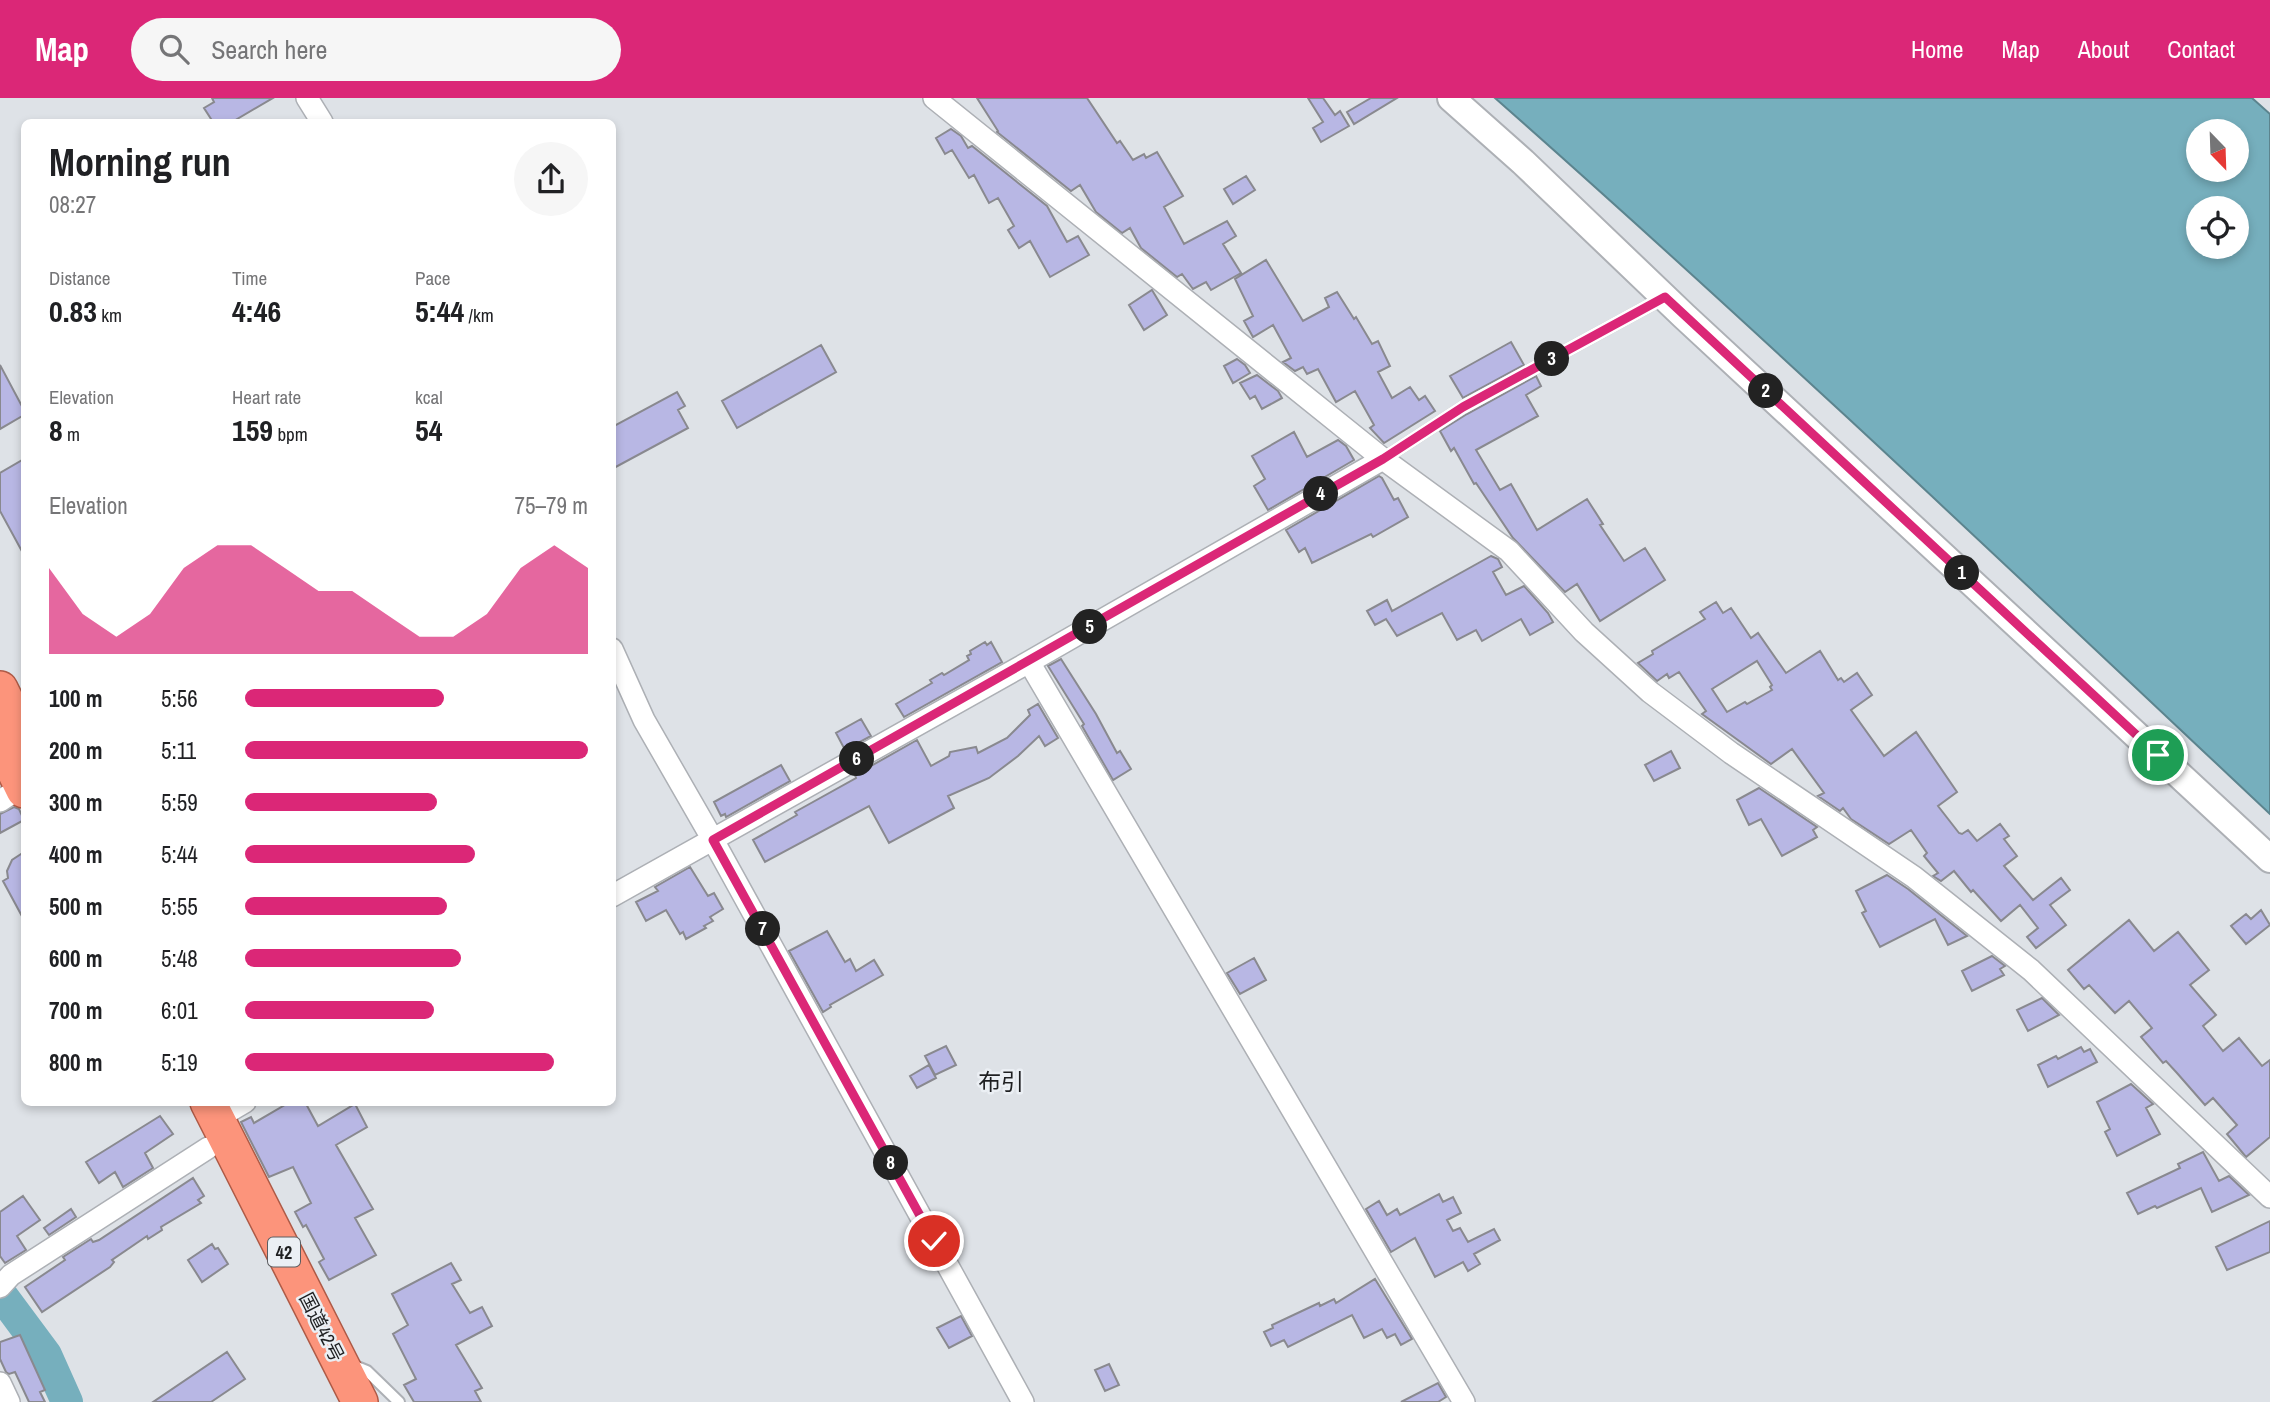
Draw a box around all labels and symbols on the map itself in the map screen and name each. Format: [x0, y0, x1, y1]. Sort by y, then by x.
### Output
north arrow [2186, 119, 2249, 182]
pin: 3 [1534, 342, 1570, 376]
pin: 2 [1748, 374, 1784, 408]
pin: 4 [1304, 476, 1338, 512]
pin: 1 [1944, 556, 1980, 590]
pin: 5 [1072, 610, 1108, 644]
pin [2128, 725, 2188, 785]
pin: 6 [840, 742, 874, 776]
pin: 7 [746, 912, 780, 946]
district label: 布引 [978, 1066, 1024, 1097]
pin: 8 [874, 1146, 908, 1180]
pin [904, 1211, 964, 1271]
road number: 42 [268, 1238, 300, 1266]
street label: 国道42号 [294, 1288, 350, 1366]

